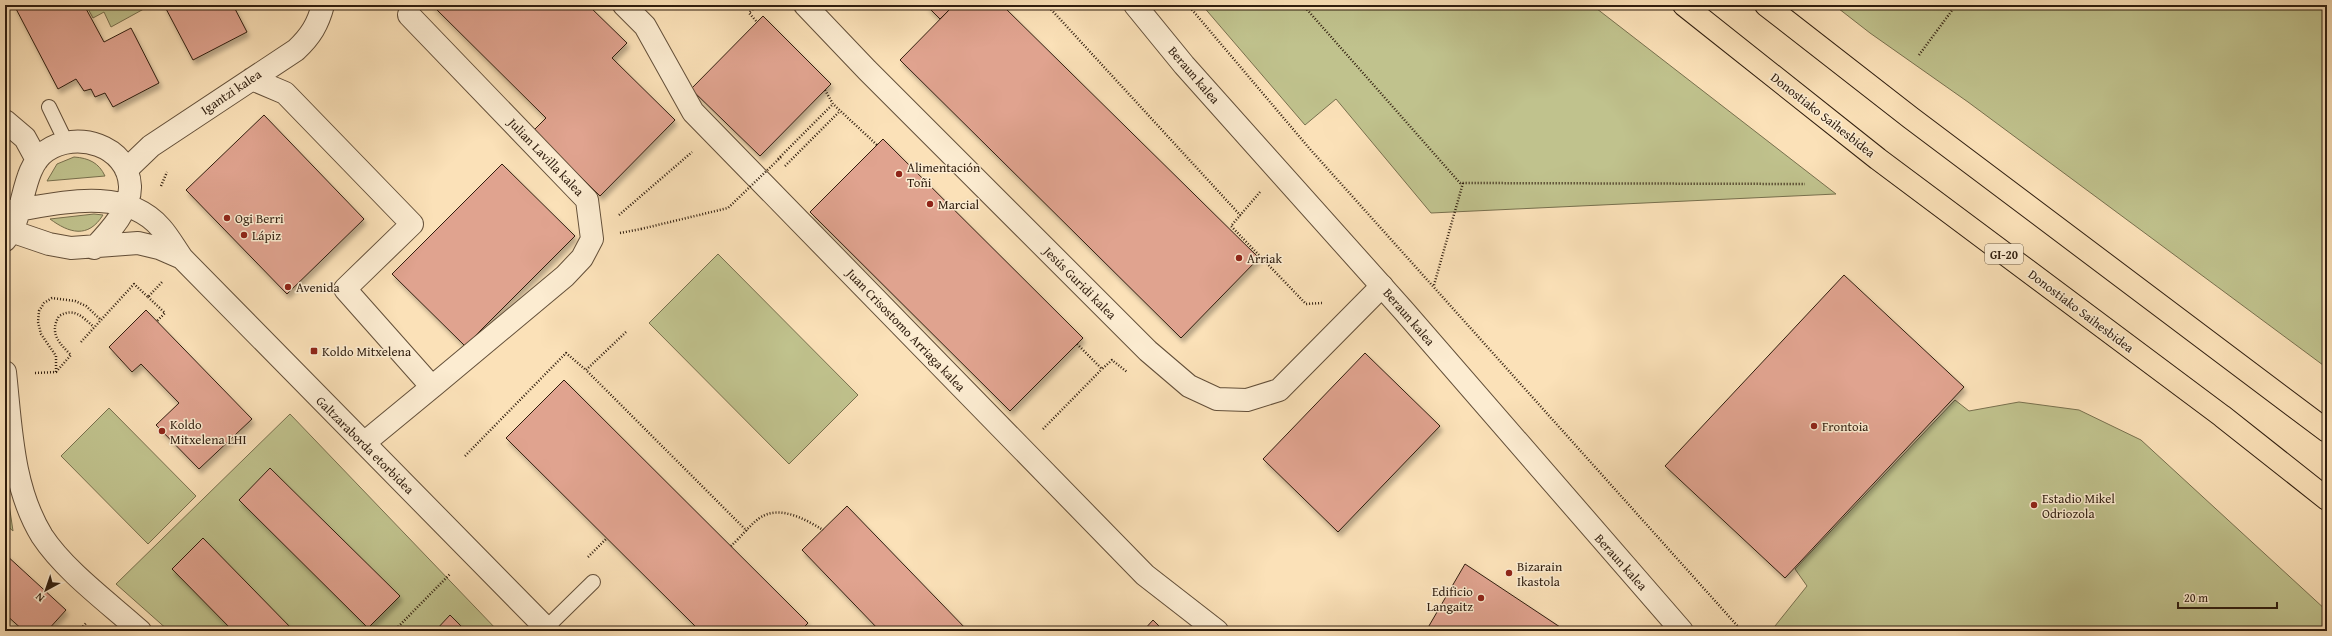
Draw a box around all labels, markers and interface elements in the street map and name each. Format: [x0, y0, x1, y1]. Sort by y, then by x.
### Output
street label: Beraun kalea [1164, 42, 1225, 109]
street label: Igantzi kalea [197, 64, 266, 119]
street label: Donostiako Saihesbidea [1767, 68, 1880, 162]
street label: Julian Lavilla kalea [502, 112, 589, 201]
place label: Alimentación Toñi [907, 158, 981, 192]
marker: Alimentación Toñi [894, 169, 904, 179]
place label: Marcial [938, 195, 980, 214]
marker: Marcial [925, 199, 935, 209]
place label: Ogi Berri [235, 209, 284, 228]
marker: Ogi Berri [222, 213, 232, 223]
place label: Lápiz [252, 226, 281, 245]
marker: Lápiz [239, 230, 249, 240]
street label: Jesús Guridi kalea [1038, 241, 1121, 324]
road number: GI-20 [1985, 244, 2023, 264]
place label: Arriak [1247, 249, 1282, 268]
marker: Arriak [1234, 253, 1244, 263]
street label: Juan Crisostomo Arriaga kalea [841, 263, 970, 396]
street label: Donostiako Saihesbidea [2024, 265, 2139, 358]
place label: Avenida [296, 278, 340, 297]
marker: Avenida [283, 282, 293, 292]
street label: Beraun kalea [1379, 284, 1440, 351]
place label: Koldo Mitxelena [322, 342, 412, 361]
marker: Koldo Mitxelena [309, 346, 319, 356]
street label: Galtzaraborda etorbidea [312, 392, 419, 499]
place label: Koldo Mitxelena LHI [170, 415, 246, 449]
place label: Frontoia [1822, 417, 1869, 436]
marker: Frontoia [1809, 421, 1819, 431]
marker: Koldo Mitxelena LHI [157, 426, 167, 436]
place label: Estadio Mikel Odriozola [2042, 489, 2115, 523]
marker: Estadio Mikel Odriozola [2029, 500, 2039, 510]
street label: Beraun kalea [1590, 529, 1652, 595]
place label: Bizarain Ikastola [1517, 557, 1563, 591]
marker: Bizarain Ikastola [1504, 568, 1514, 578]
north arrow [26, 570, 66, 610]
place label: Edificio Langaitz [1427, 582, 1473, 616]
scale bar [2178, 584, 2277, 610]
text: N [31, 589, 48, 606]
text: 20 m [2184, 589, 2208, 606]
marker: Edificio Langaitz [1476, 593, 1486, 603]

